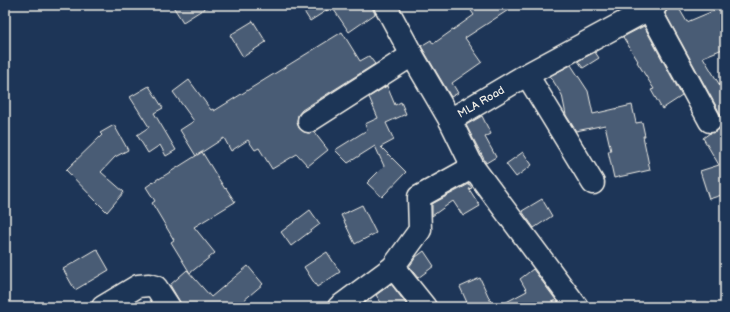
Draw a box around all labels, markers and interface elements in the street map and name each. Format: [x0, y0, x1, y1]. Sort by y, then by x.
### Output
street label: MLA Road [455, 83, 507, 121]

